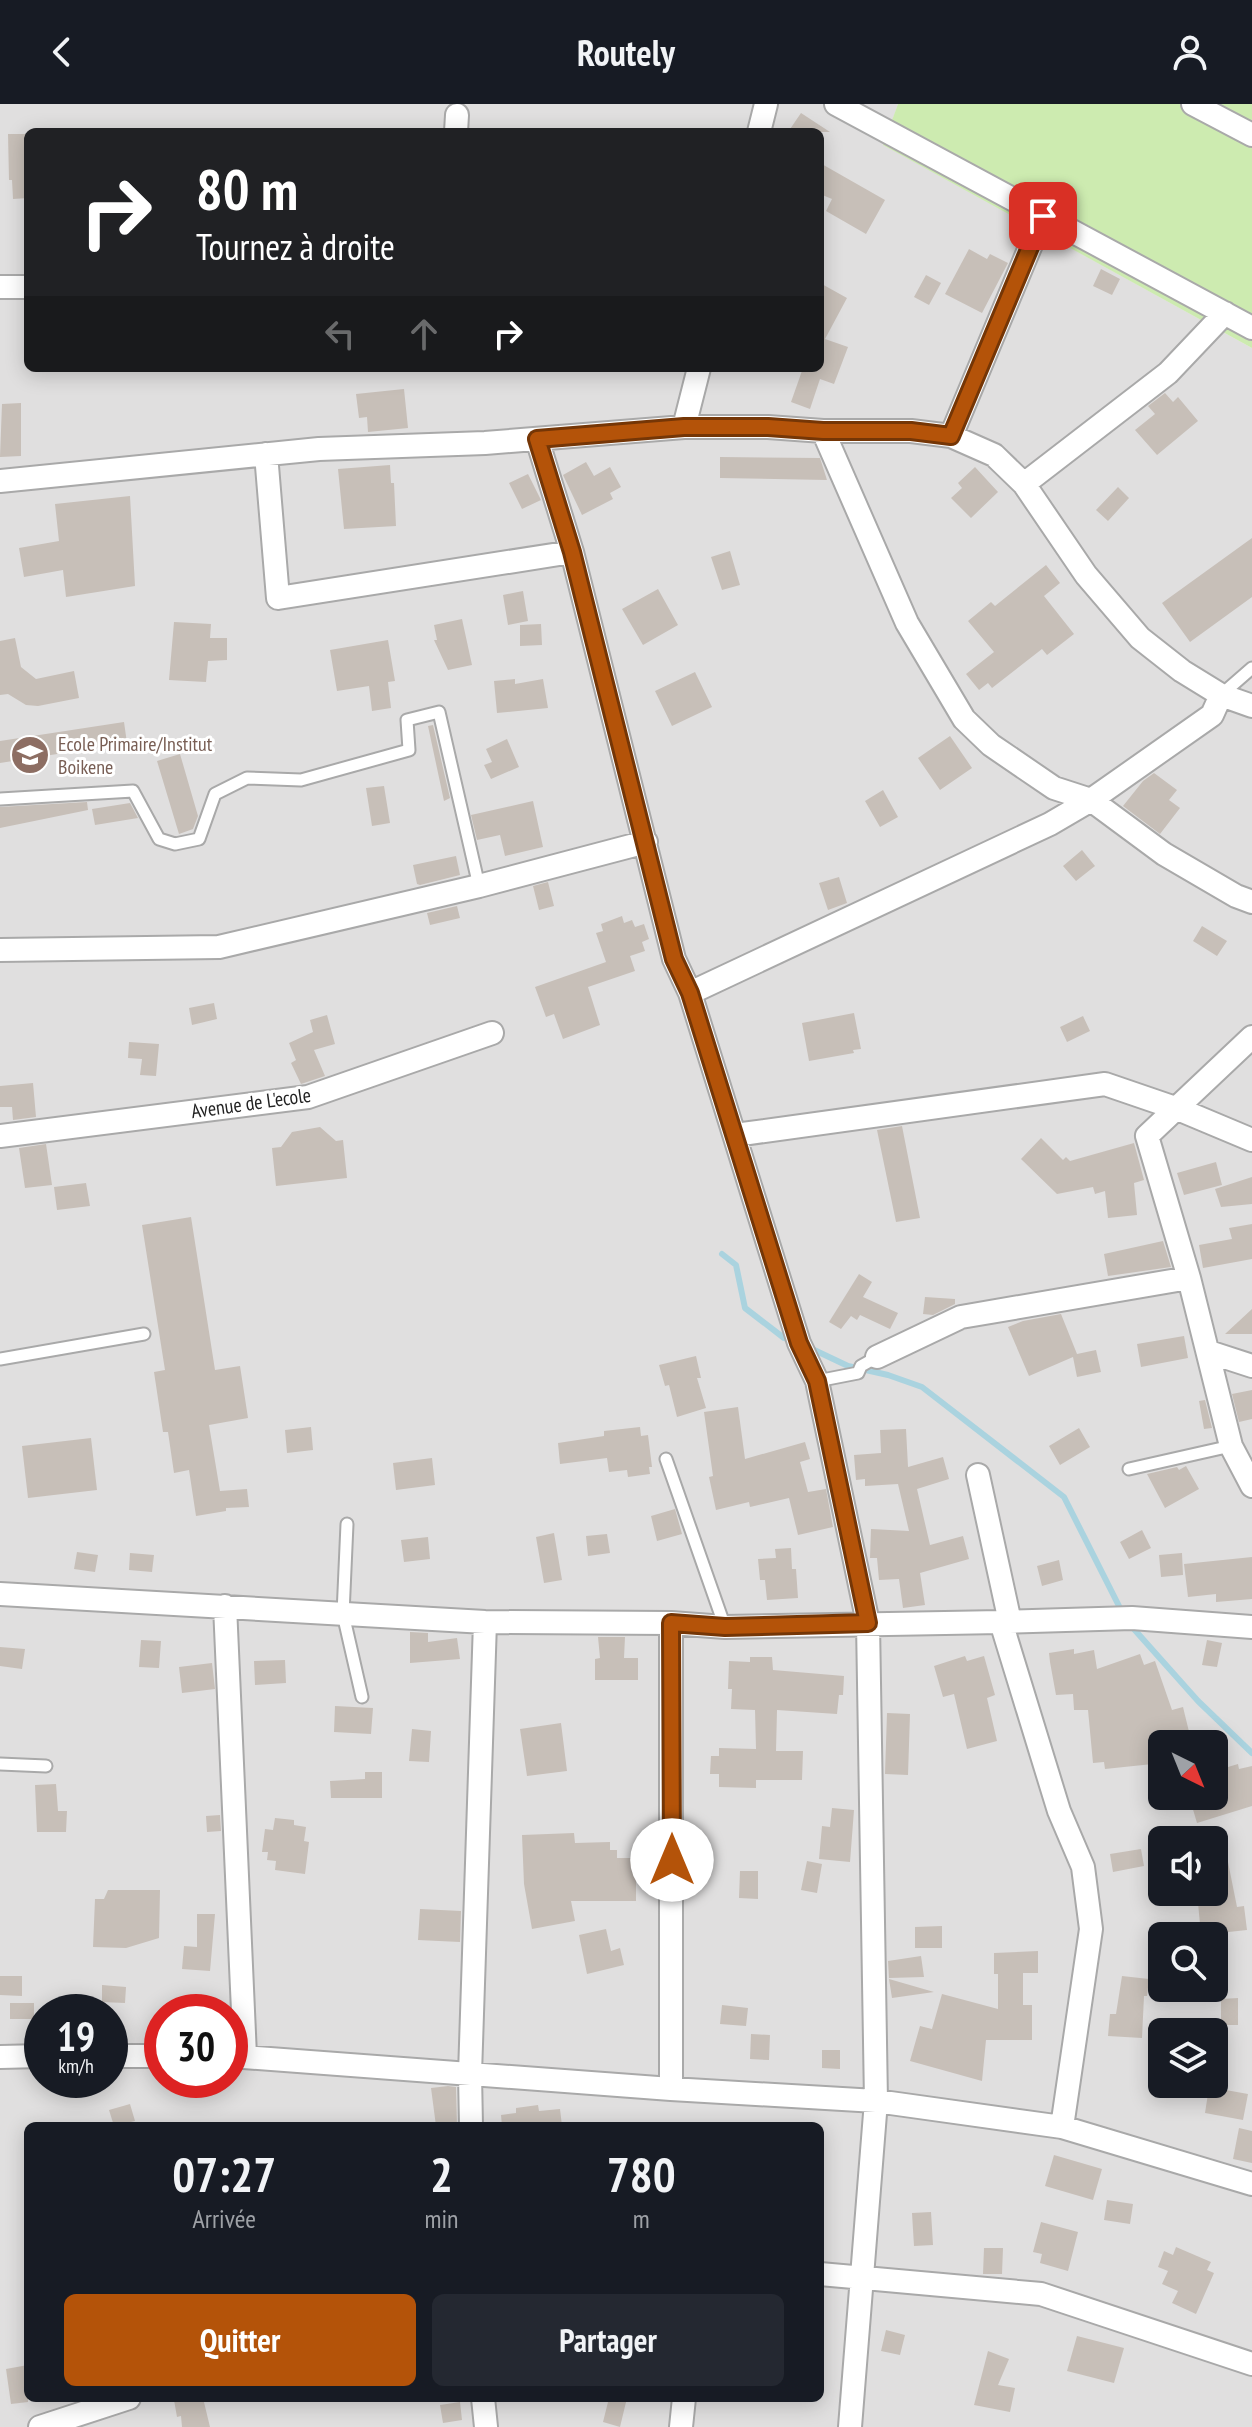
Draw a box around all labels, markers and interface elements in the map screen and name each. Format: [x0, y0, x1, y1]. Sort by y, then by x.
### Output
text: Routely [577, 29, 675, 76]
icon: back [40, 30, 84, 74]
icon: person [1168, 30, 1212, 74]
text: 80 m [196, 153, 298, 225]
icon: right [64, 160, 168, 264]
pin [1009, 182, 1077, 250]
icon: arrive [1021, 194, 1065, 238]
text: Tournez à droite [196, 223, 395, 270]
icon: left [318, 312, 362, 356]
icon: ahead [402, 312, 446, 356]
icon: right [486, 312, 530, 356]
place label: Ecole Primaire/Institut Boikene [58, 731, 213, 780]
school or university icon: Ecole Primaire/Institut Boikene [9, 734, 51, 776]
street label: Avenue de L'ecole [189, 1082, 313, 1124]
north arrow [1148, 1730, 1228, 1810]
map controls [1148, 1730, 1228, 2098]
position arrow [630, 1818, 714, 1902]
button: sound [1148, 1826, 1228, 1906]
button: search [1148, 1922, 1228, 2002]
speed limit sign: 30 [144, 1994, 248, 2098]
text: 19 [57, 2010, 95, 2062]
button: layers [1148, 2018, 1228, 2098]
text: km/h [58, 2053, 94, 2079]
text: 07:27 [172, 2143, 276, 2205]
text: 2 [430, 2143, 453, 2205]
text: 780 [607, 2143, 676, 2205]
text: Arrivée [192, 2202, 256, 2235]
text: min [424, 2202, 458, 2235]
text: m [633, 2202, 650, 2235]
button: Quitter [64, 2294, 416, 2386]
button: Partager [432, 2294, 784, 2386]

